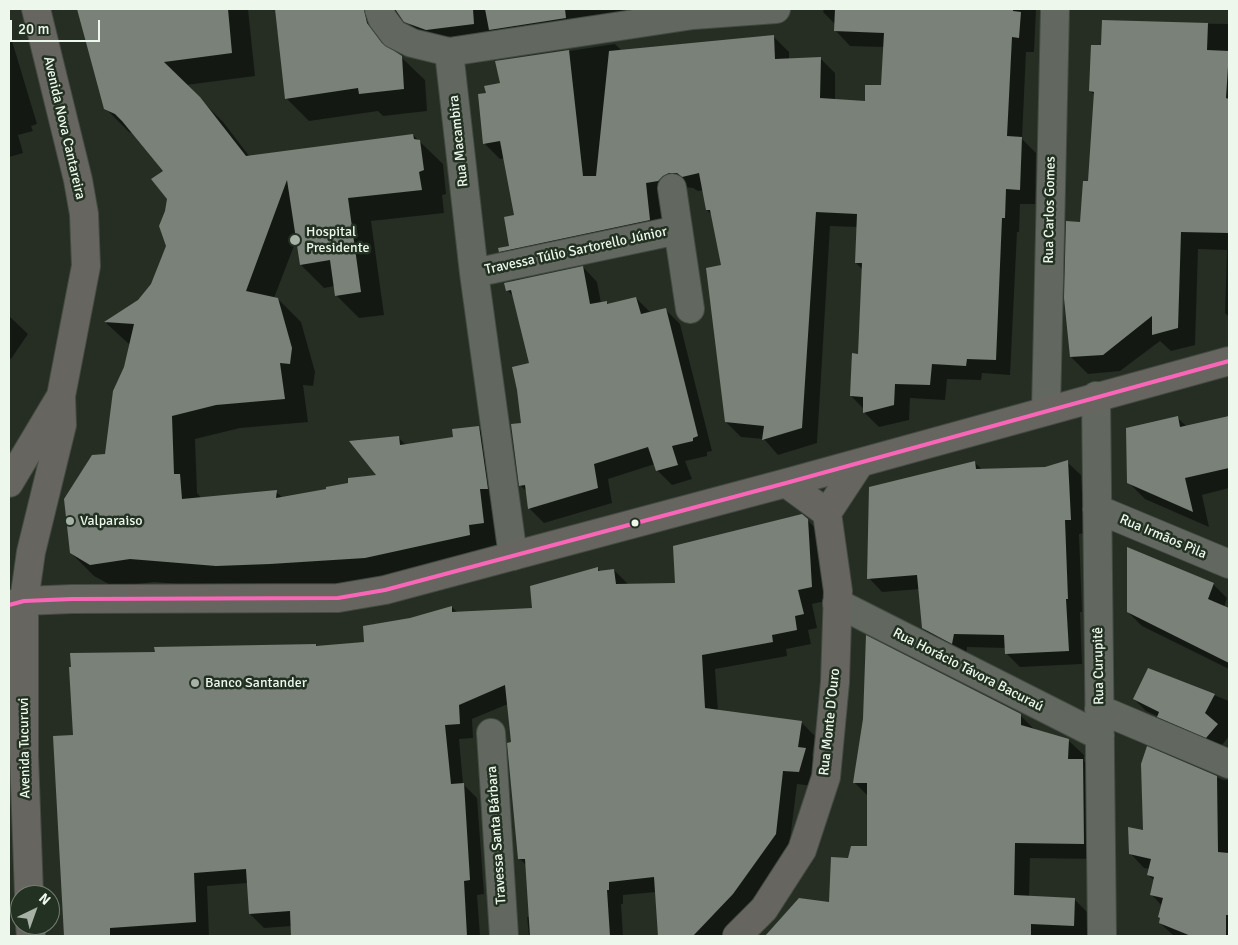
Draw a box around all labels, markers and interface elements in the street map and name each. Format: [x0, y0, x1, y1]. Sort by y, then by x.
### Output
scale bar [12, 10, 102, 42]
text: 20 m [18, 20, 49, 38]
street label: Avenida Nova Cantareira [39, 55, 89, 201]
street label: Rua Macambira [446, 94, 472, 188]
street label: Rua Carlos Gomes [1041, 156, 1059, 264]
street label: Travessa Túlio Sartorello Júnior [483, 223, 669, 279]
place label: Hospital Presidente [306, 224, 369, 256]
marker: Hospital Presidente [288, 233, 302, 247]
street label: Rua Irmãos Pìla [1117, 511, 1209, 563]
place label: Valparaiso [80, 513, 143, 529]
marker: Valparaiso [64, 515, 76, 527]
unlabelled marker [630, 518, 640, 528]
street label: Rua Horácio Távora Bacuraú [890, 625, 1046, 715]
street label: Rua Curupitê [1090, 627, 1108, 705]
street label: Rua Monte D'Ouro [816, 667, 844, 777]
place label: Banco Santander [205, 675, 307, 691]
marker: Banco Santander [189, 677, 201, 689]
street label: Avenida Tucuruvi [16, 697, 34, 799]
street label: Travessa Santa Bárbara [484, 765, 510, 905]
north arrow [10, 885, 60, 935]
text: N [35, 890, 54, 909]

